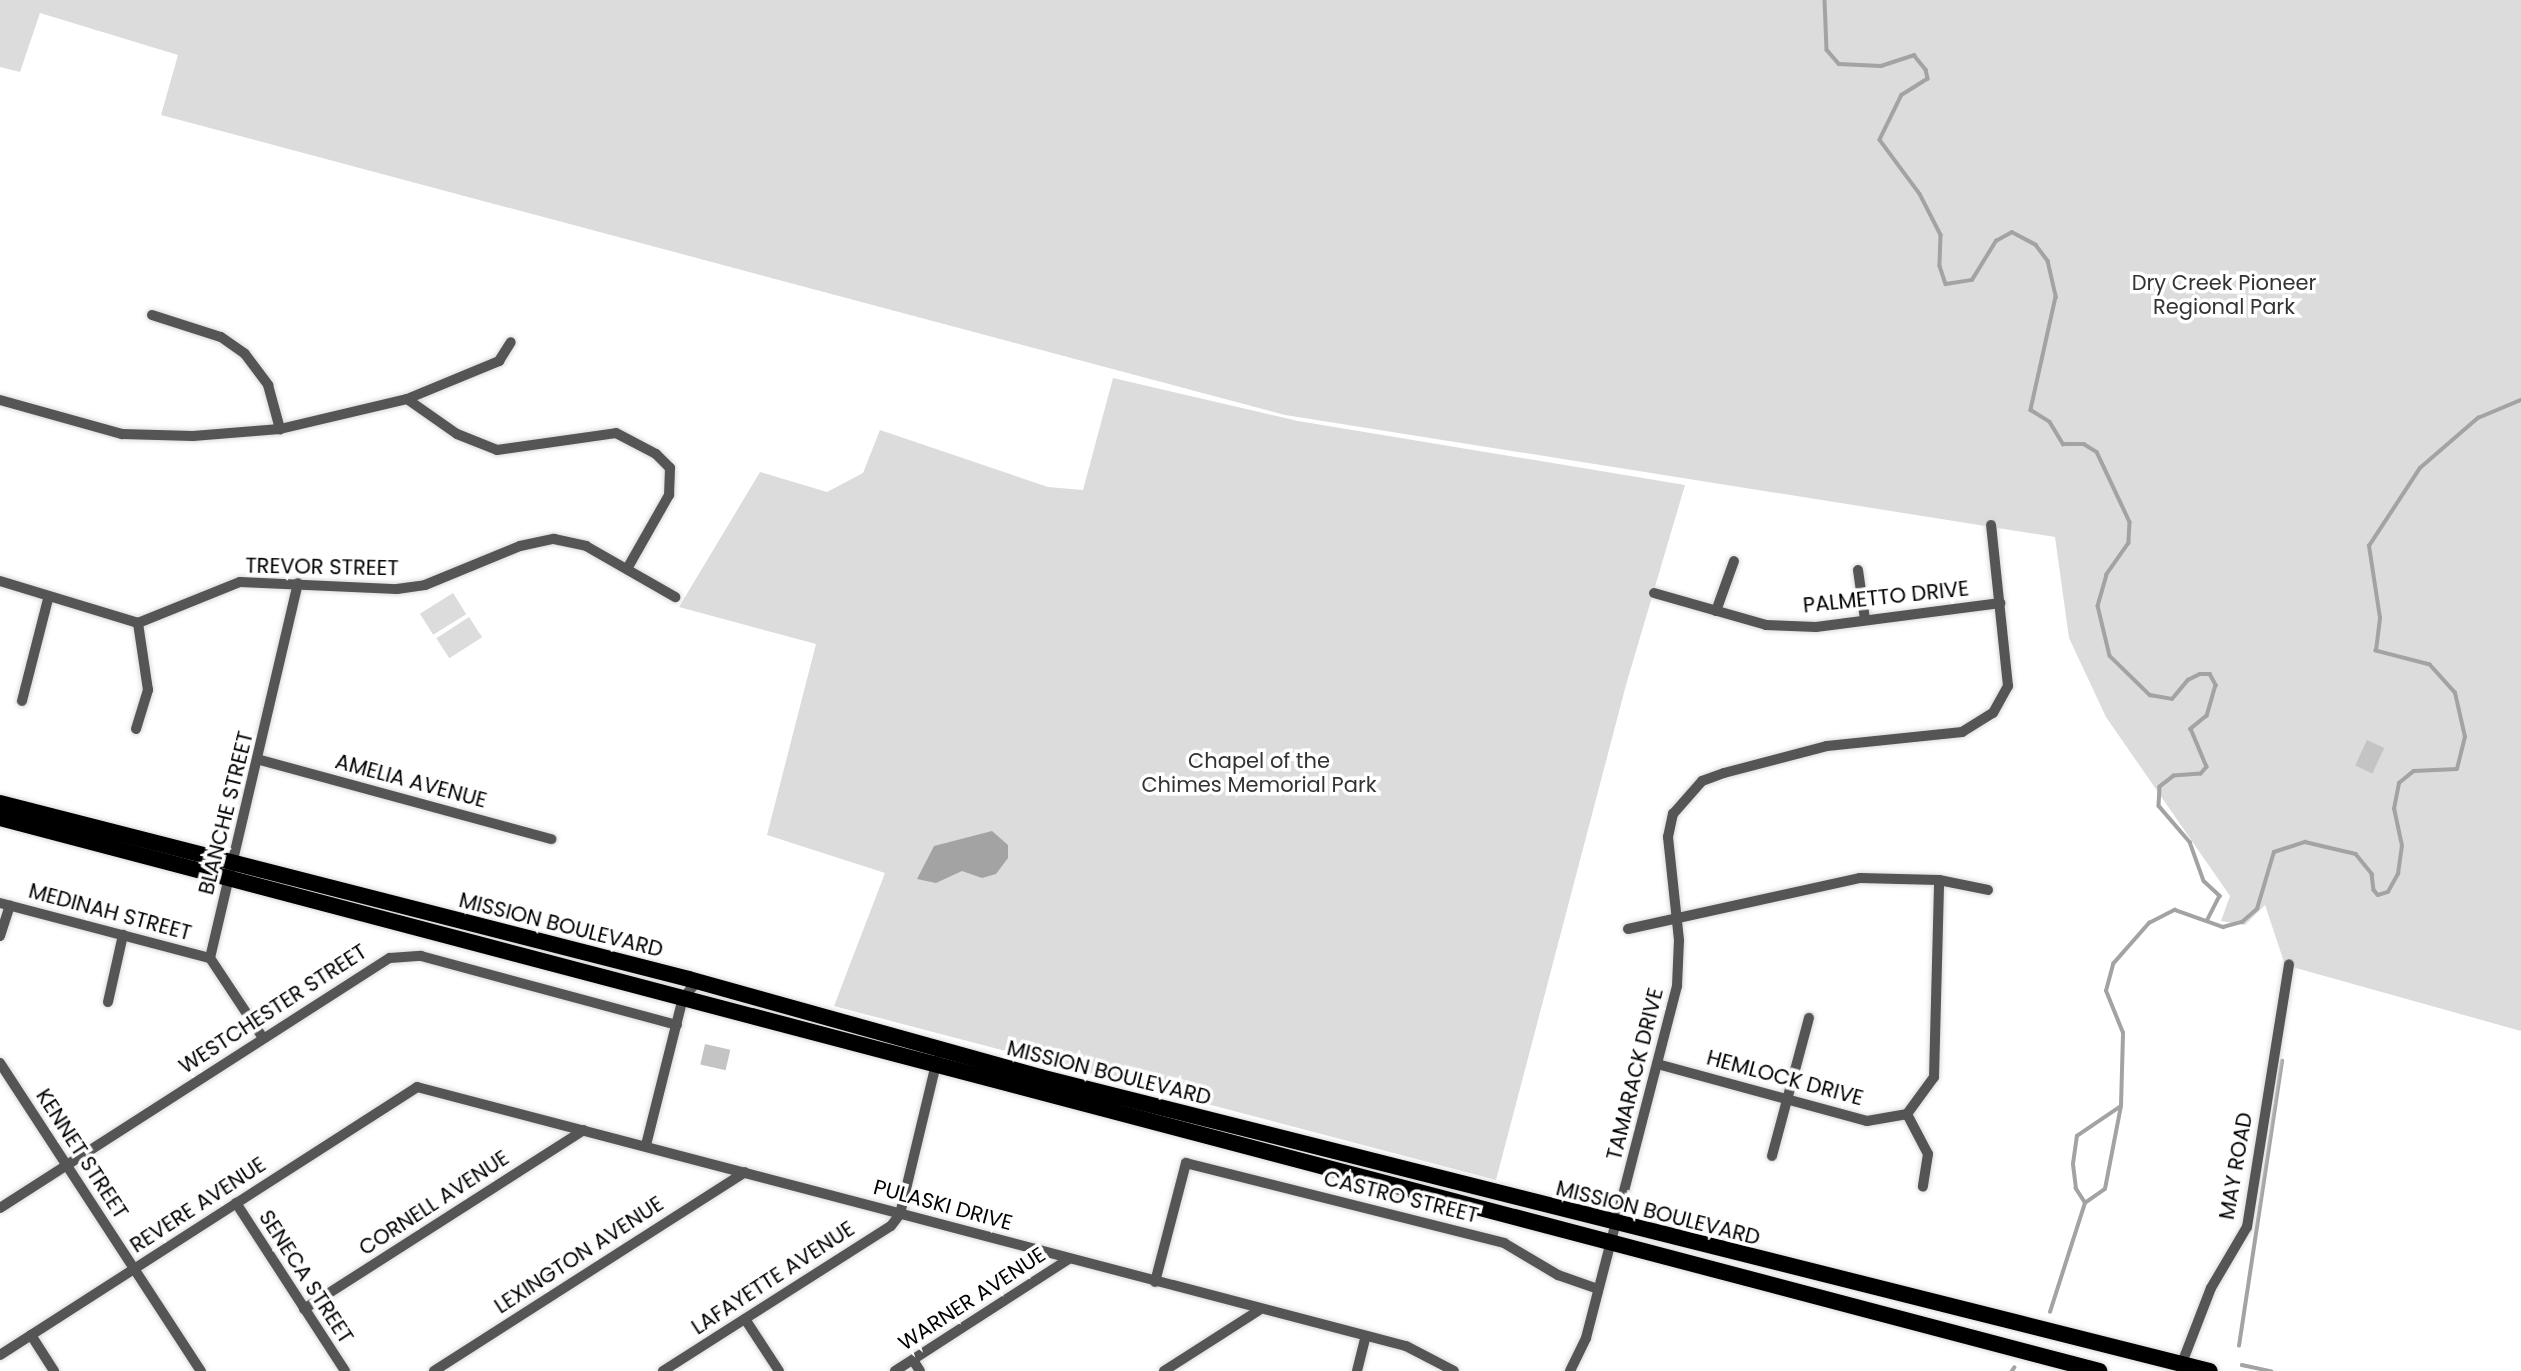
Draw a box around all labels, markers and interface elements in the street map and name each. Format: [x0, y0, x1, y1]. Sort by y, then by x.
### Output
park label: Dry Creek Pioneer Regional Park [2132, 270, 2316, 320]
street label: TREVOR STREET [245, 553, 399, 581]
street label: PALMETTO DRIVE [1802, 576, 1970, 618]
street label: BLANCHE STREET [194, 729, 258, 897]
park label: Chapel of the Chimes Memorial Park [1141, 748, 1377, 798]
street label: AMELIA AVENUE [332, 749, 490, 813]
street label: MEDINAH STREET [26, 878, 194, 946]
street label: MISSION BOULEVARD [456, 887, 666, 963]
street label: WESTCHESTER STREET [174, 939, 372, 1079]
street label: TAMARACK DRIVE [1601, 985, 1669, 1163]
street label: MISSION BOULEVARD [1004, 1035, 1214, 1111]
street label: HEMLOCK DRIVE [1704, 1045, 1866, 1111]
street label: KENNET STREET [31, 1084, 133, 1224]
street label: MAY ROAD [2214, 1110, 2258, 1222]
street label: CORNELL AVENUE [354, 1145, 514, 1261]
street label: REVERE AVENUE [126, 1152, 270, 1258]
street label: CASTRO STREET [1321, 1166, 1481, 1228]
street label: PULASKI DRIVE [871, 1174, 1015, 1236]
street label: MISSION BOULEVARD [1553, 1175, 1763, 1251]
street label: LEXINGTON AVENUE [490, 1191, 668, 1319]
street label: SENECA STREET [254, 1206, 358, 1348]
street label: LAFAYETTE AVENUE [687, 1216, 859, 1340]
street label: WARNER AVENUE [894, 1242, 1050, 1356]

